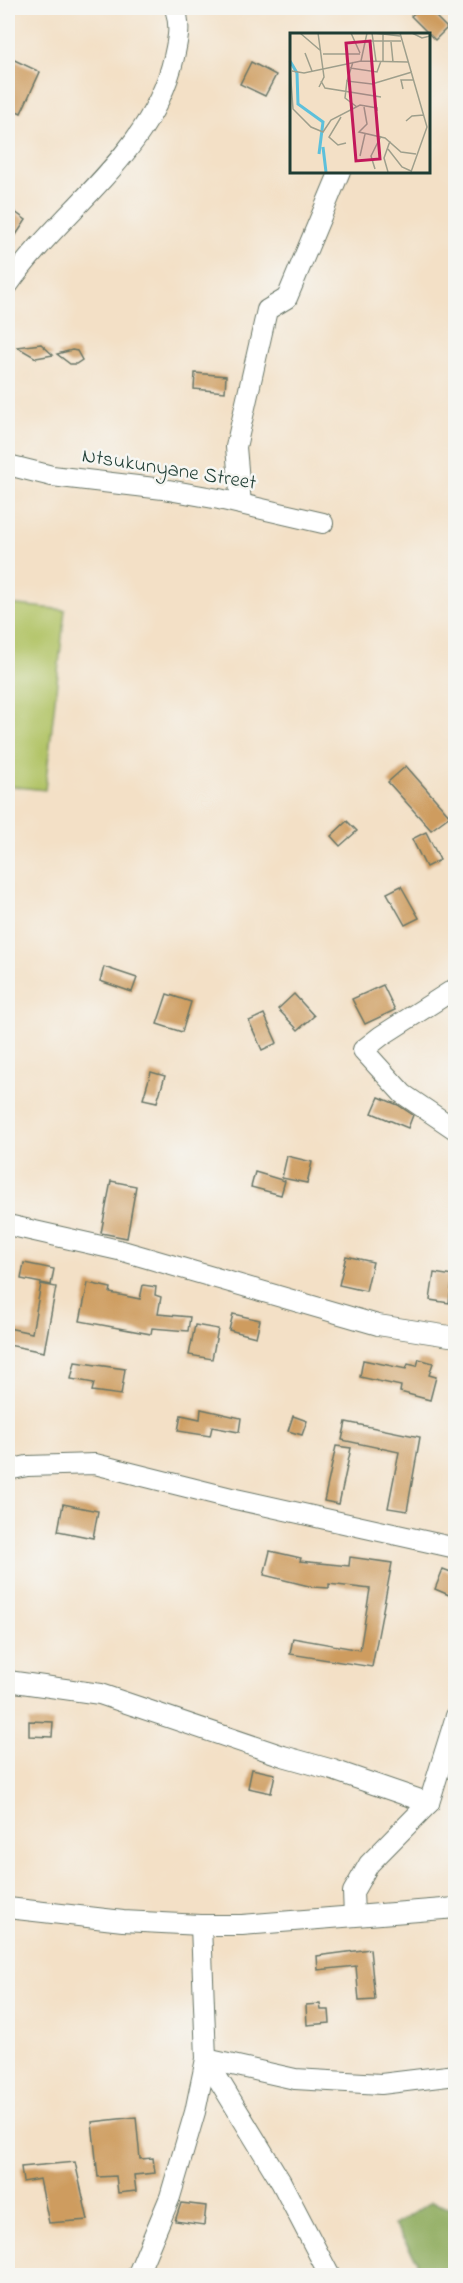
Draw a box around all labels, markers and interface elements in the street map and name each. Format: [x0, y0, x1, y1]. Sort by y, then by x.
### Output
inset map [290, 33, 430, 172]
street label: Ntsukunyane Street [79, 441, 258, 501]

